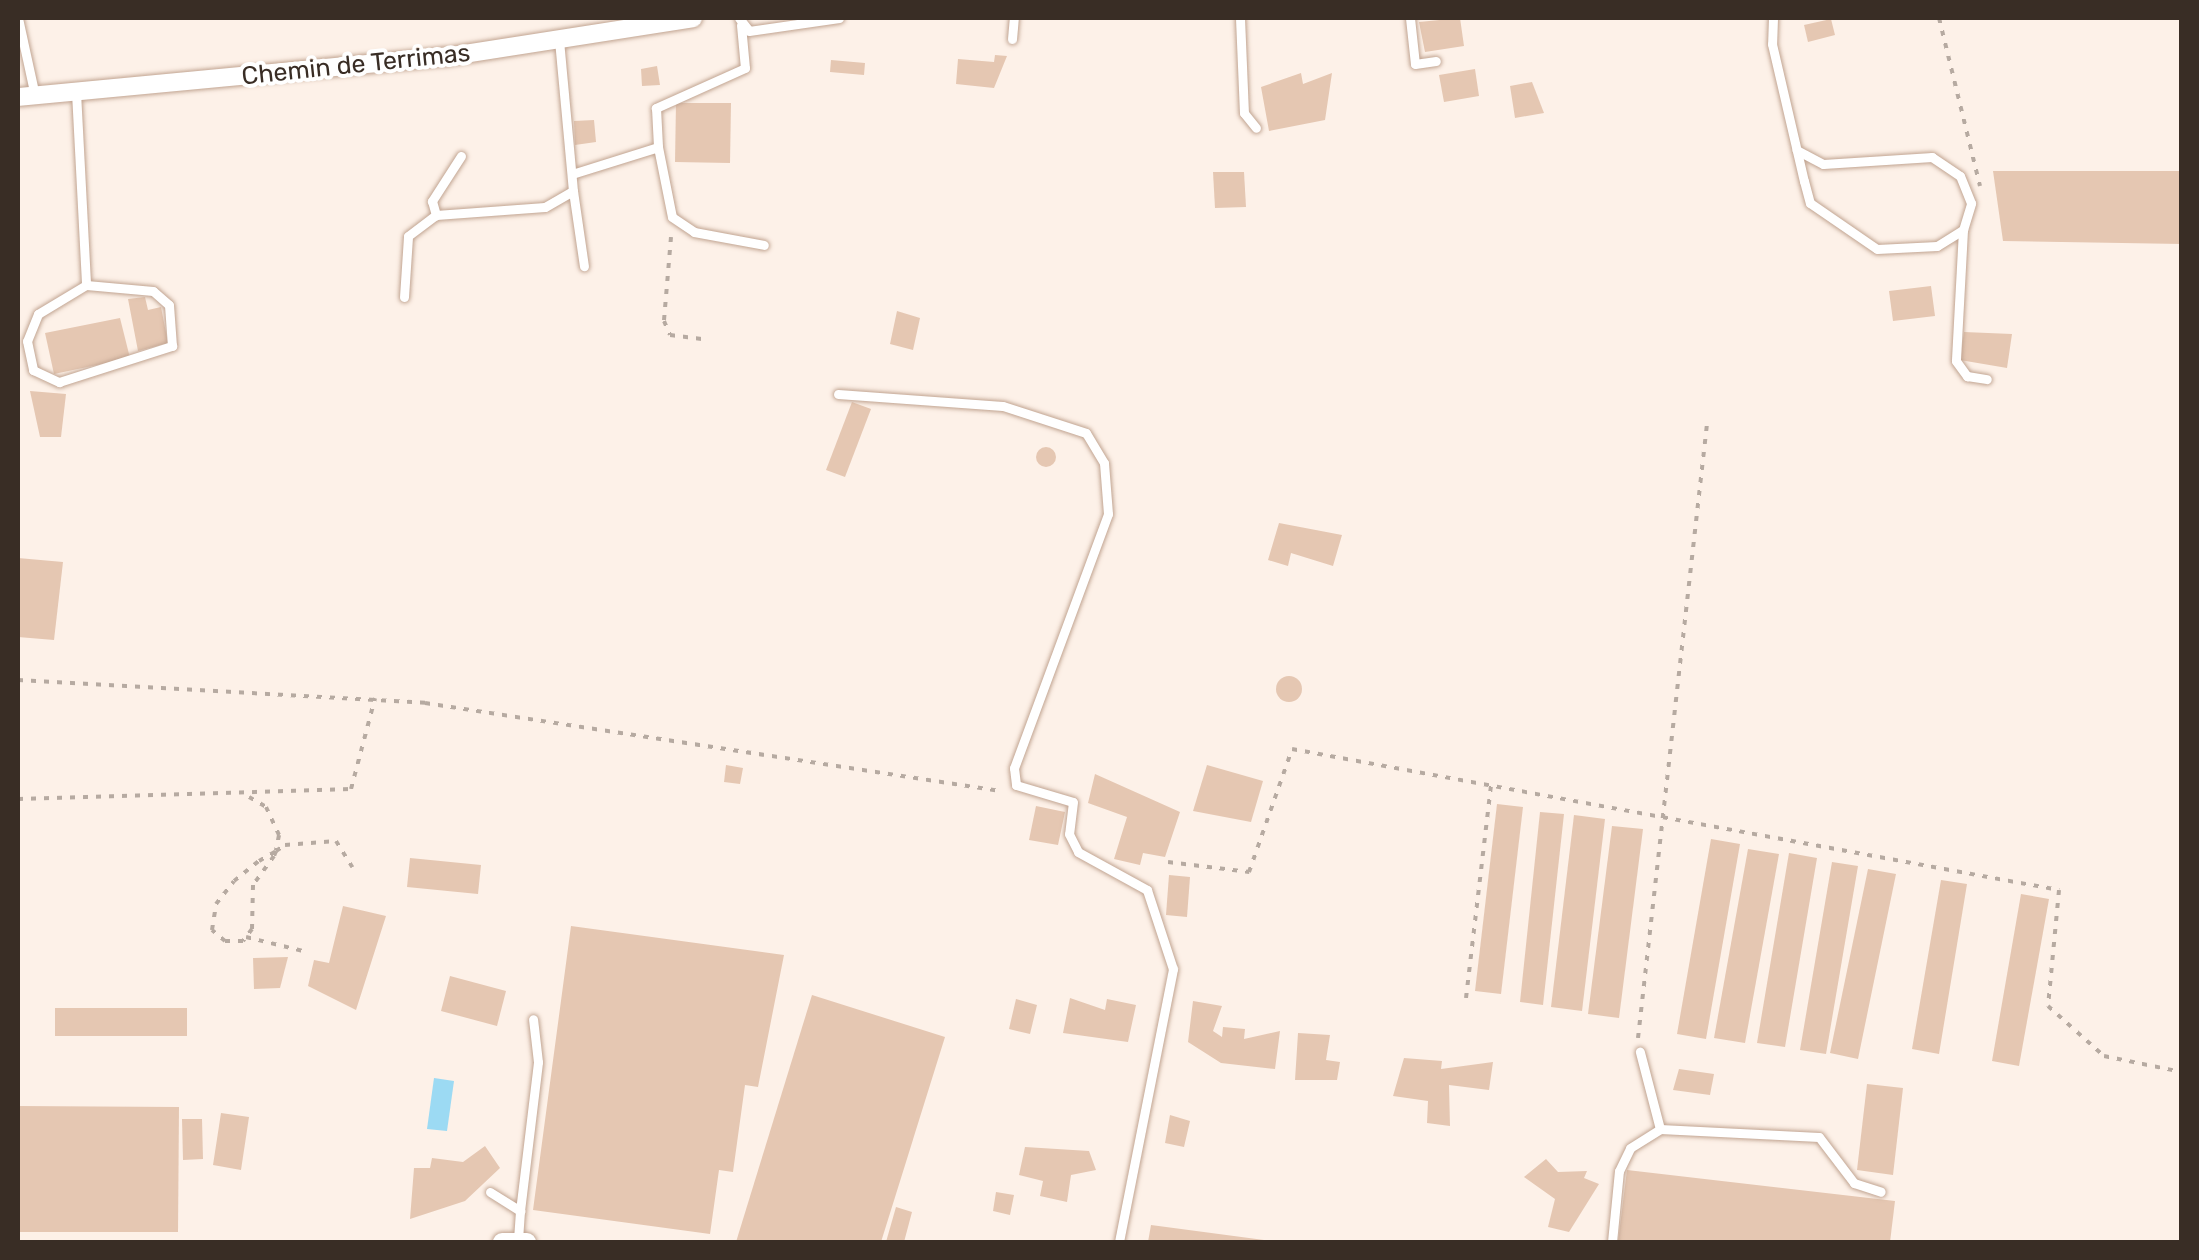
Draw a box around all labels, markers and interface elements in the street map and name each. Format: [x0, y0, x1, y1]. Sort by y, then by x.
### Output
street label: Chemin de Terrimas [240, 38, 472, 92]

